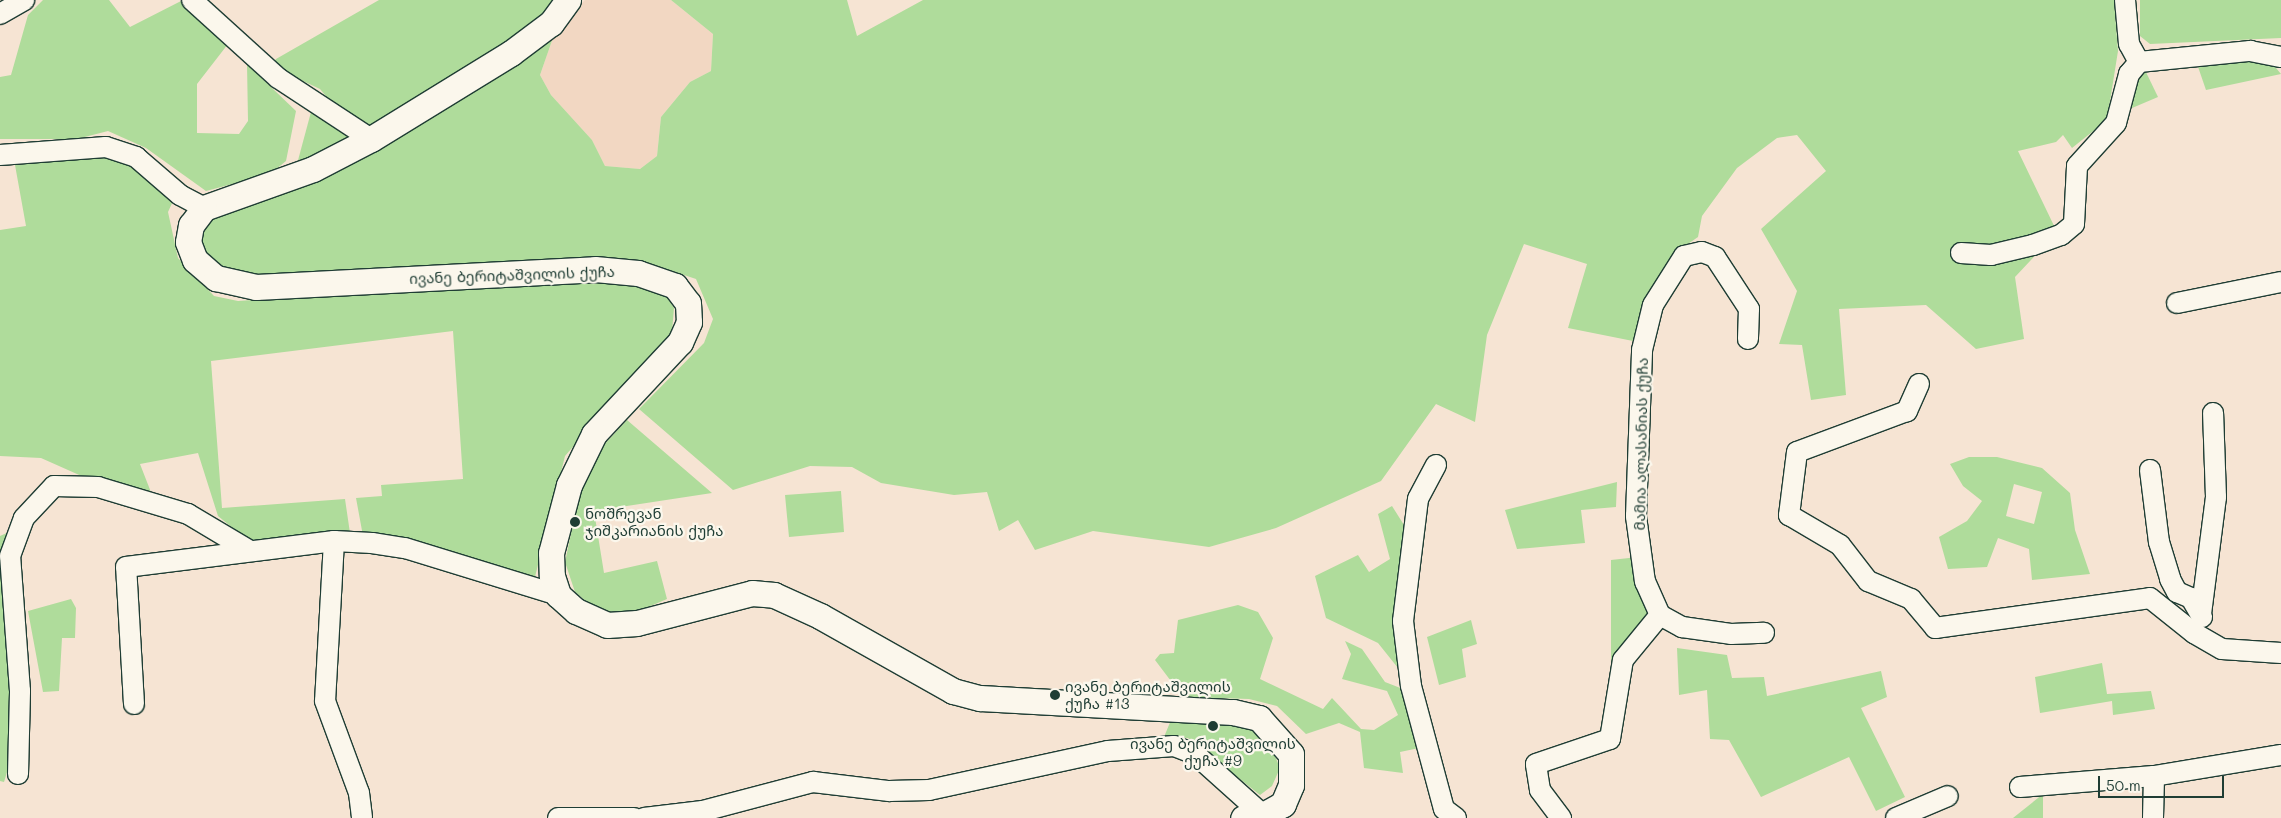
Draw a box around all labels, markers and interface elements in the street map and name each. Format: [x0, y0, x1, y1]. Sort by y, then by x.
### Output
street label: ივანე ბერიტაშვილის ქუჩა [409, 262, 615, 288]
street label: მამია ალასანიას ქუჩა [1630, 357, 1652, 531]
place label: ნოშრევან ჯიშკარიანის ქუჩა [585, 504, 723, 539]
marker: ნოშრევან ჯიშკარიანის ქუჩა [569, 516, 581, 528]
place label: ივანე ბერიტაშვილის ქუჩა #13 [1065, 677, 1231, 712]
marker: ივანე ბერიტაშვილის ქუჩა #13 [1049, 689, 1061, 701]
marker: ივანე ბერიტაშვილის ქუჩა #9 [1207, 720, 1219, 732]
place label: ივანე ბერიტაშვილის ქუჩა #9 [1130, 734, 1296, 769]
scale bar [2101, 766, 2227, 798]
text: 50 m [2106, 775, 2141, 795]

